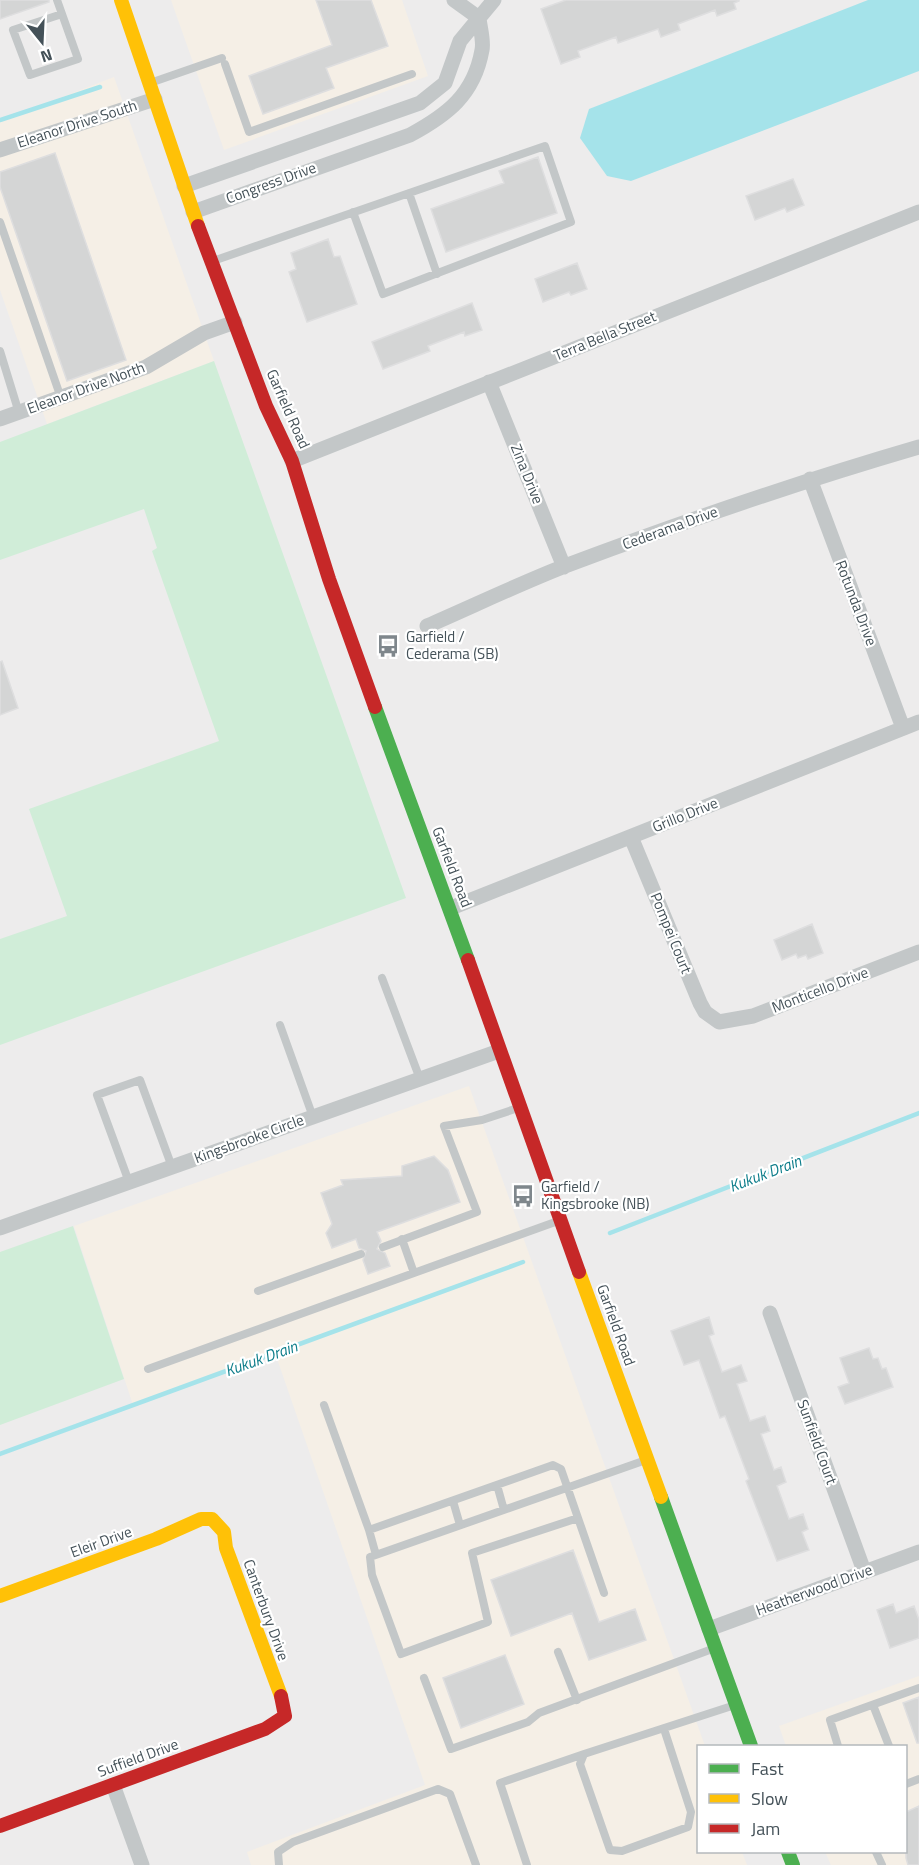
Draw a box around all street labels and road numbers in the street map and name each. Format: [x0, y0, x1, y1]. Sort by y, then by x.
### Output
street label: Eleanor Drive South [14, 93, 140, 154]
street label: Congress Drive [223, 156, 319, 209]
street label: Terra Bella Street [550, 304, 660, 367]
street label: Eleanor Drive North [24, 356, 148, 420]
street label: Garfield Road [261, 365, 316, 452]
street label: Zina Drive [505, 440, 550, 507]
street label: Cederama Drive [619, 500, 721, 555]
street label: Rotunda Drive [830, 557, 883, 649]
street label: Grillo Drive [649, 791, 721, 838]
street label: Garfield Road [427, 823, 478, 911]
street label: Pompei Court [645, 889, 698, 978]
street label: Monticello Drive [768, 961, 872, 1019]
street label: Kingsbrooke Circle [191, 1108, 307, 1169]
street label: Garfield Road [591, 1281, 642, 1369]
street label: Sunfield Court [791, 1396, 844, 1488]
street label: Eleir Drive [67, 1520, 135, 1563]
street label: Canterbury Drive [238, 1556, 295, 1664]
street label: Heatherwood Drive [752, 1558, 875, 1621]
street label: Suffield Drive [94, 1732, 181, 1783]

